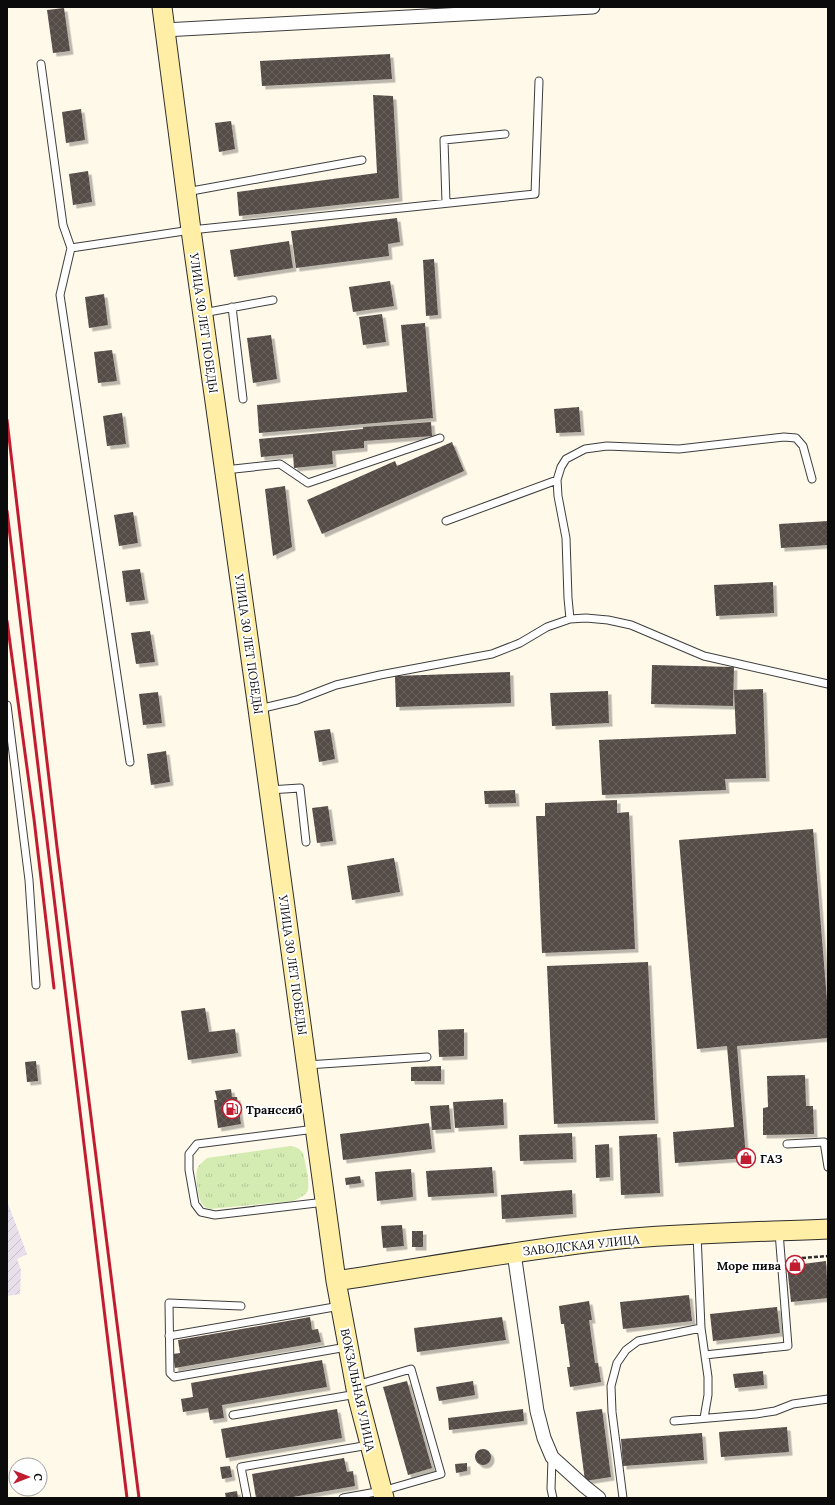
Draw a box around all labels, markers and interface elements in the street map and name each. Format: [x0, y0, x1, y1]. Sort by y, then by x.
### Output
street label: УЛИЦА 30 ЛЕТ ПОБЕДЫ [187, 251, 221, 394]
street label: УЛИЦА 30 ЛЕТ ПОБЕДЫ [232, 572, 266, 715]
street label: УЛИЦА 30 ЛЕТ ПОБЕДЫ [276, 893, 310, 1036]
fuel station icon: Транссиб [221, 1098, 243, 1120]
place label: Транссиб [246, 1102, 303, 1117]
shop icon: ГАЗ [735, 1147, 757, 1169]
place label: ГАЗ [760, 1151, 783, 1166]
street label: ЗАВОДСКАЯ УЛИЦА [522, 1231, 641, 1259]
shop icon: Море пива [784, 1254, 806, 1276]
place label: Море пива [717, 1258, 782, 1273]
street label: ВОКЗАЛЬНАЯ УЛИЦА [338, 1327, 378, 1453]
north arrow [8, 1457, 48, 1497]
text: С [31, 1473, 45, 1481]

